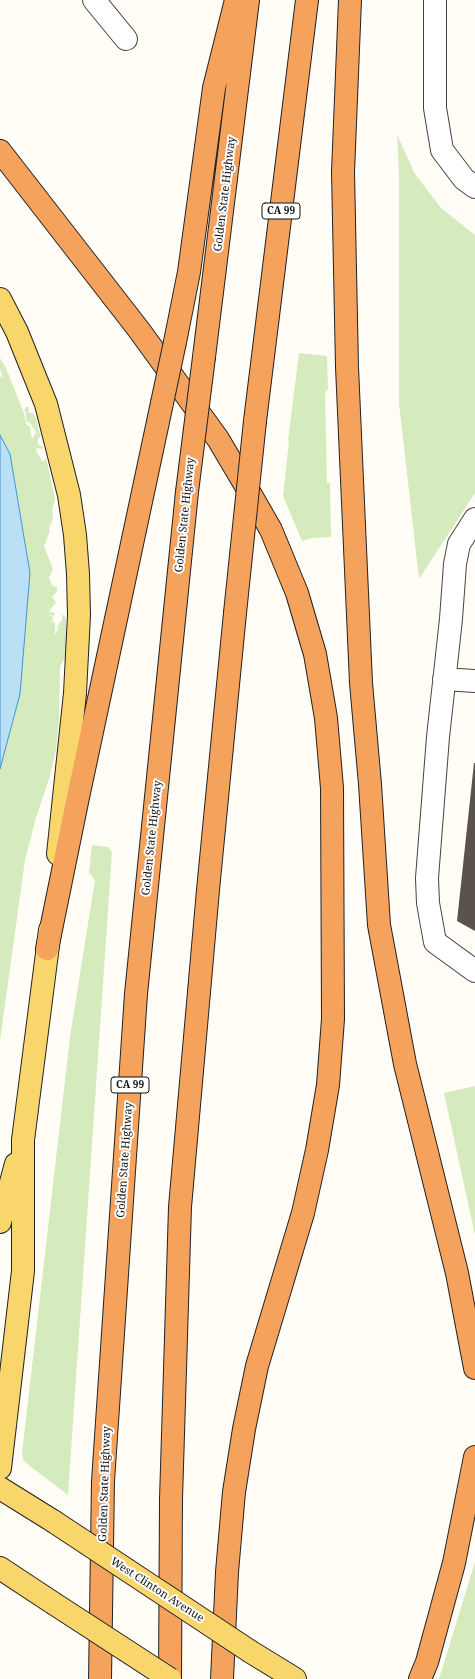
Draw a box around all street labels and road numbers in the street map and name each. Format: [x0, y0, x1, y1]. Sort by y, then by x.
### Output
street label: Golden State Highway [211, 136, 239, 252]
road number: CA 99 [262, 203, 300, 219]
street label: Golden State Highway [172, 457, 198, 573]
street label: Golden State Highway [139, 780, 165, 896]
road number: CA 99 [111, 1077, 149, 1093]
street label: Golden State Highway [114, 1102, 136, 1218]
street label: Golden State Highway [96, 1426, 114, 1542]
street label: West Clinton Avenue [108, 1555, 206, 1625]

